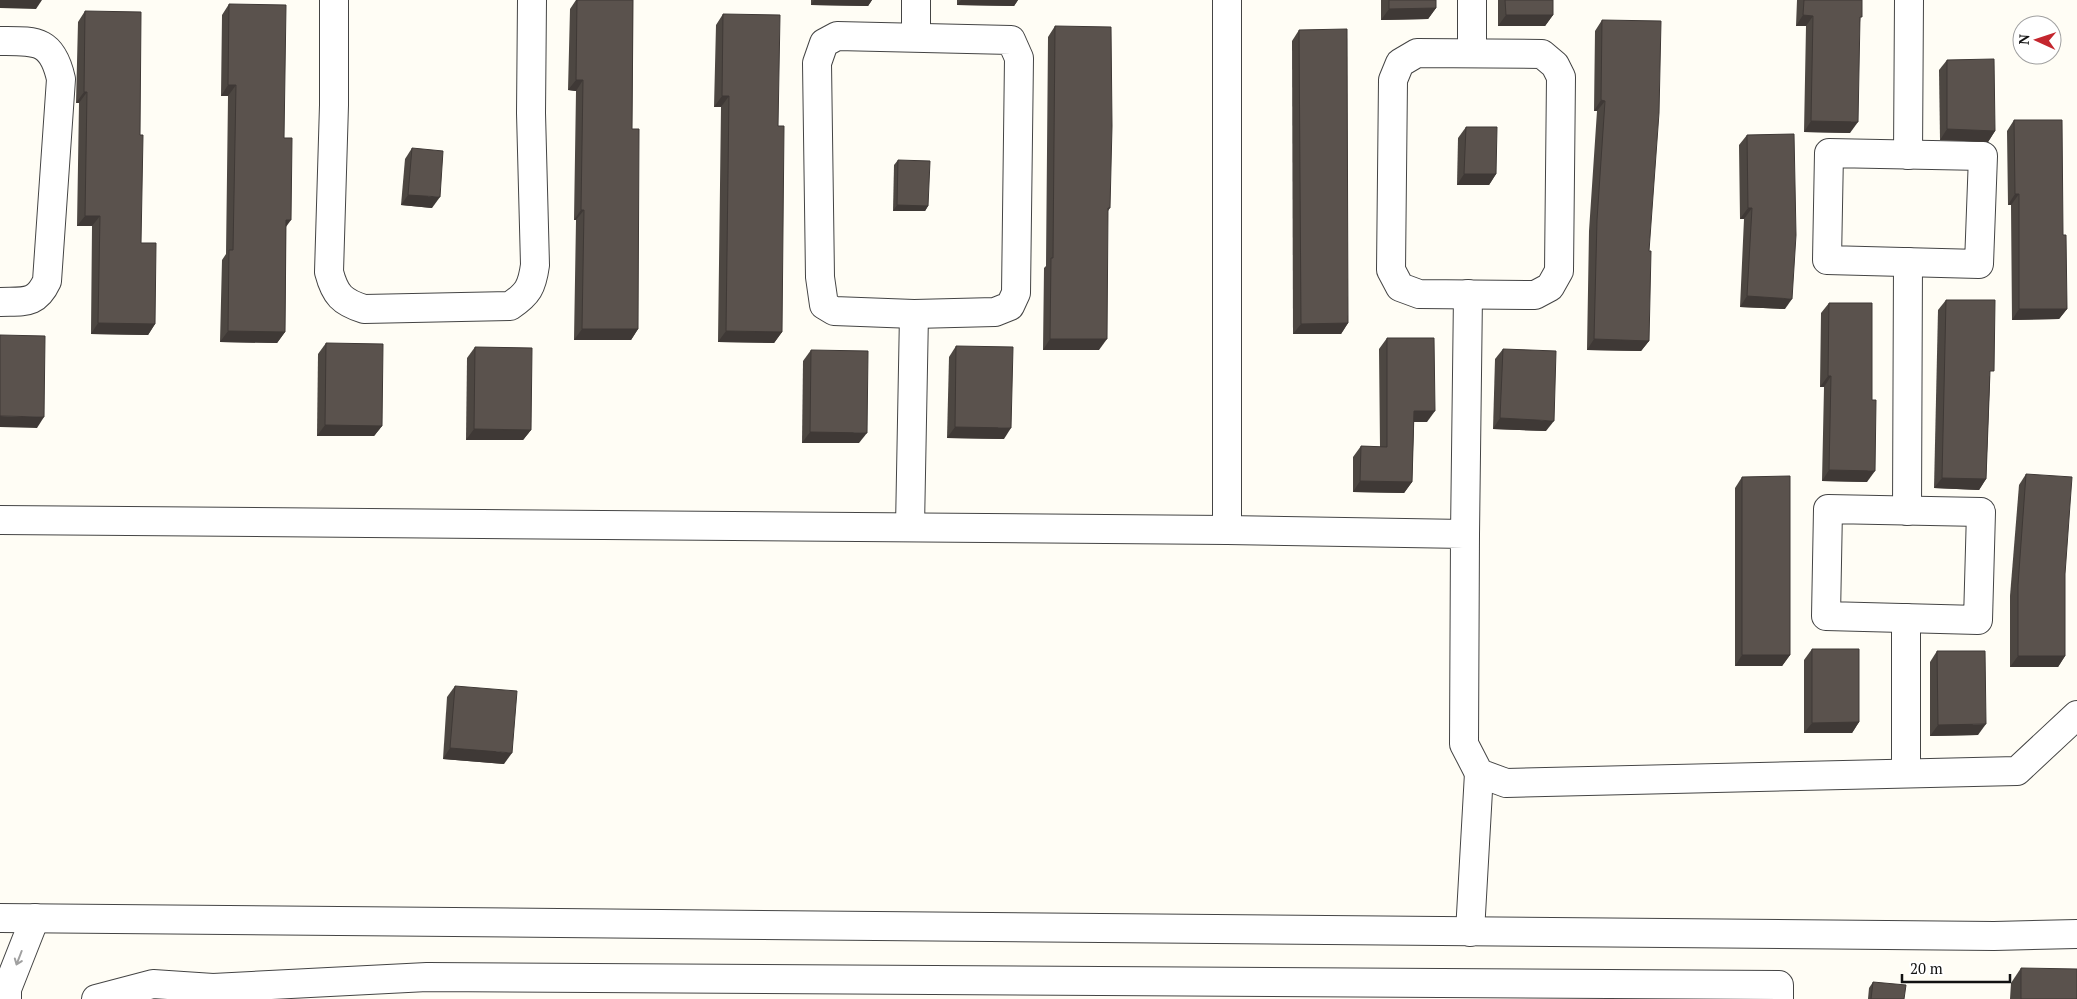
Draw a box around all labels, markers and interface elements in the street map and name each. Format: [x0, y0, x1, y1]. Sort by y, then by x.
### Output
north arrow [2012, 15, 2062, 65]
text: N [2014, 33, 2033, 45]
one-way arrow [14, 950, 23, 965]
scale bar [1902, 952, 2010, 984]
text: 20 m [1910, 958, 1943, 978]

